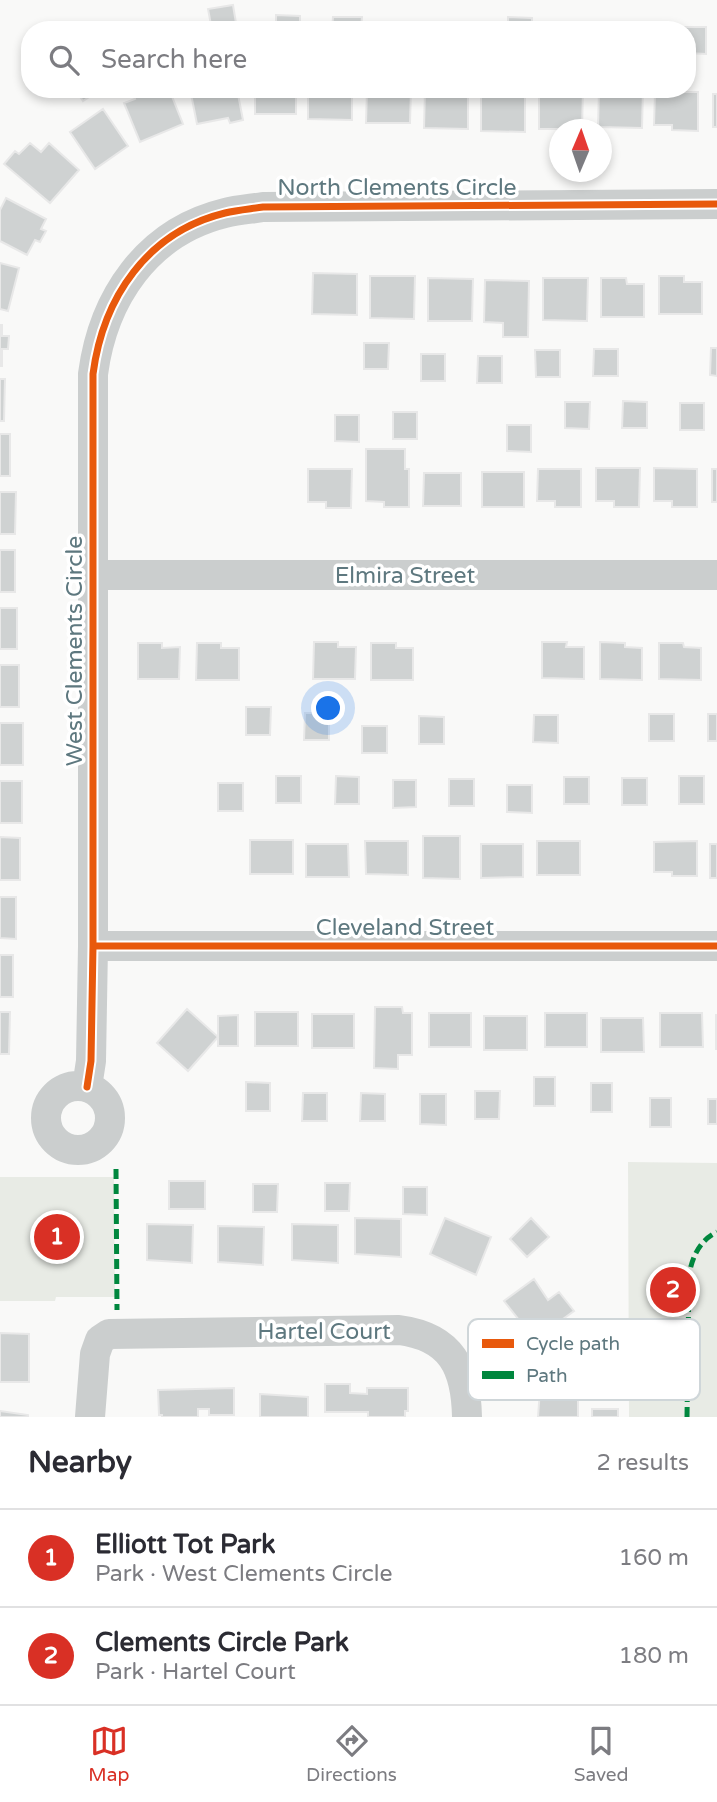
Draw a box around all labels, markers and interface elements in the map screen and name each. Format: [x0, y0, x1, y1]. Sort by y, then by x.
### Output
search box [21, 21, 696, 98]
icon: search [45, 41, 83, 79]
text: Search here [101, 44, 247, 75]
north arrow [549, 119, 612, 182]
street label: North Clements Circle [277, 174, 517, 202]
street label: West Clements Circle [61, 536, 89, 766]
street label: Elmira Street [335, 562, 476, 590]
your location [311, 691, 345, 725]
street label: Cleveland Street [316, 914, 494, 942]
pin: 1 [34, 1211, 80, 1263]
pin: 2 [650, 1264, 696, 1316]
street label: Hartel Court [257, 1318, 391, 1346]
legend [468, 1319, 700, 1400]
text: Cycle path [526, 1333, 620, 1355]
text: Path [526, 1365, 568, 1387]
text: Nearby [28, 1444, 132, 1481]
text: 2 results [596, 1449, 689, 1477]
text: Elliott Tot Park [95, 1529, 275, 1560]
text: 1 [44, 1544, 58, 1572]
text: 160 m [619, 1544, 689, 1572]
text: Park · West Clements Circle [95, 1560, 393, 1588]
text: Clements Circle Park [95, 1627, 349, 1658]
text: 2 [44, 1642, 58, 1670]
text: 180 m [619, 1642, 689, 1670]
text: Park · Hartel Court [95, 1658, 296, 1686]
tab: Map [88, 1722, 129, 1786]
tab: Directions [306, 1722, 397, 1786]
tab: Saved [574, 1722, 629, 1786]

